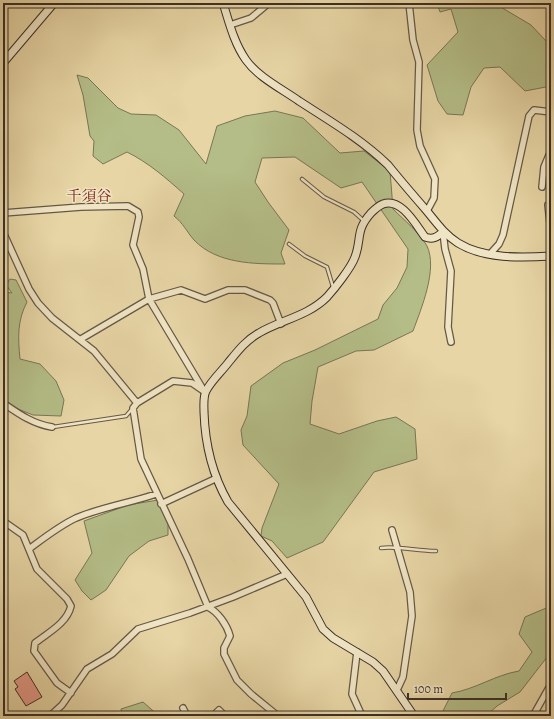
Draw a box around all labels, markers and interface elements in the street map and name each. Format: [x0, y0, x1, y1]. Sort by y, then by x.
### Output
district label: 千須谷 [66, 186, 112, 206]
scale bar [408, 675, 506, 701]
text: 100 m [414, 681, 443, 697]

